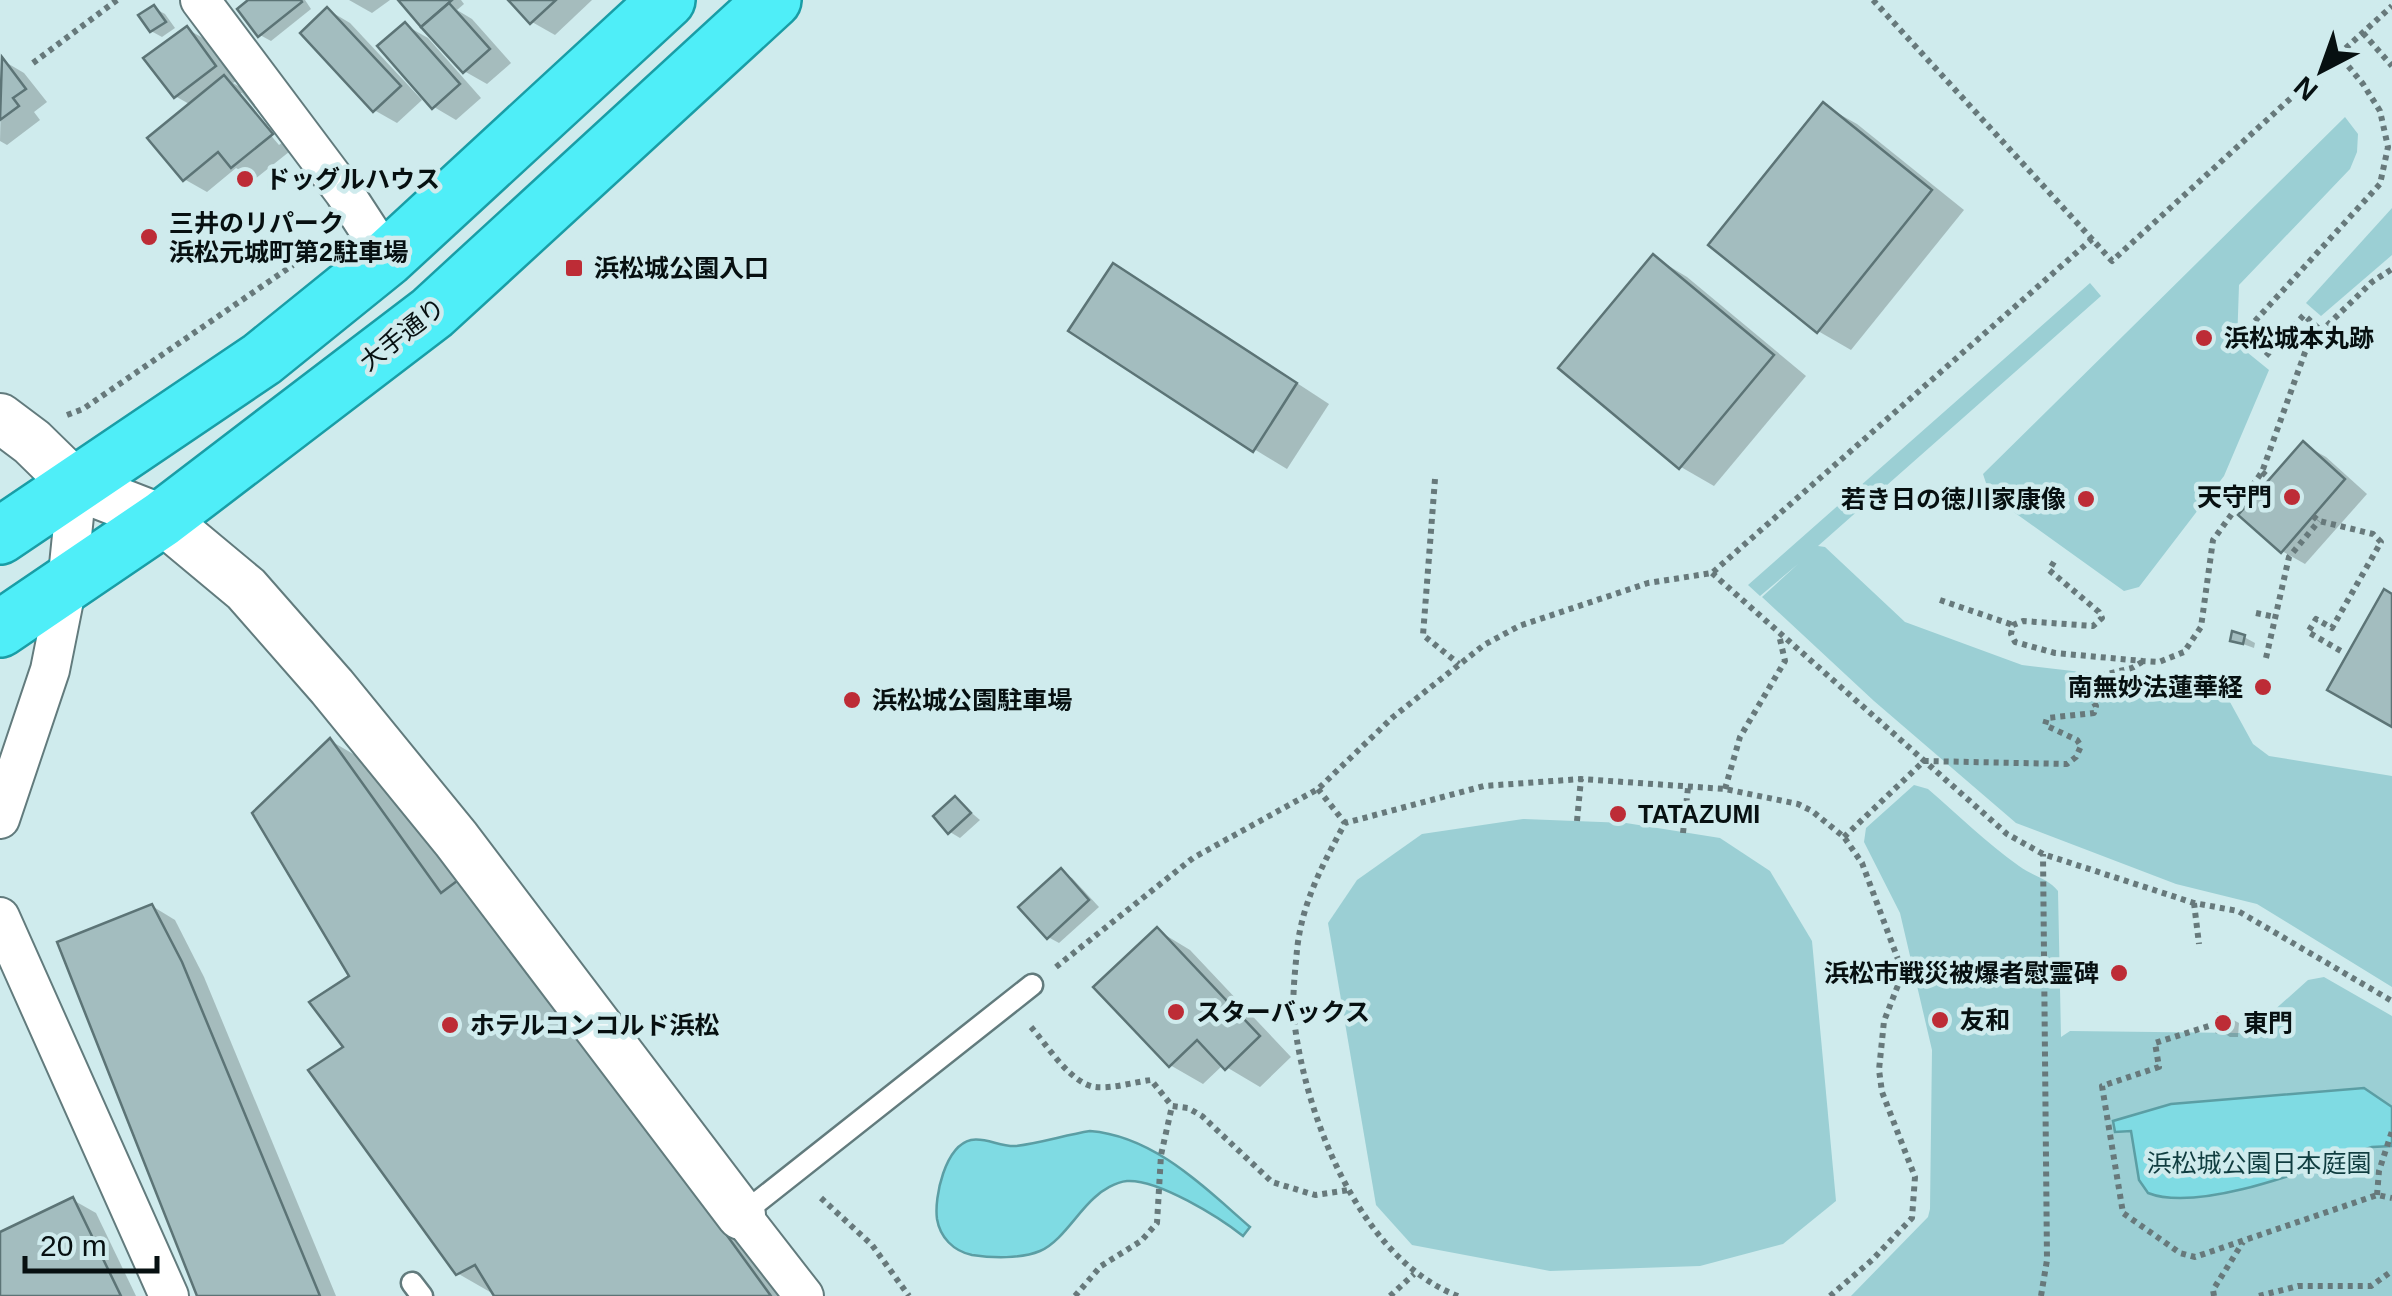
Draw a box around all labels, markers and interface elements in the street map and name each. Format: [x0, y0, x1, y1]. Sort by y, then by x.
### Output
north arrow [2272, 20, 2372, 120]
text: N [2288, 70, 2324, 107]
place label: ドッグルハウス [265, 165, 440, 193]
marker: ドッグルハウス [234, 168, 256, 190]
place label: 三井のリパーク 浜松元城町第2駐車場 [169, 209, 408, 266]
marker: 三井のリパーク 浜松元城町第2駐車場 [138, 226, 160, 248]
place label: 浜松城公園入口 [594, 254, 769, 282]
marker: 浜松城公園入口 [563, 257, 585, 279]
street label: 大手通り [354, 292, 450, 376]
place label: 浜松城本丸跡 [2224, 324, 2374, 352]
marker: 浜松城本丸跡 [2193, 327, 2215, 349]
place label: 天守門 [2197, 483, 2272, 511]
place label: 若き日の徳川家康像 [1841, 485, 2066, 513]
marker: 天守門 [2281, 486, 2303, 508]
marker: 若き日の徳川家康像 [2075, 488, 2097, 510]
place label: 南無妙法蓮華経 [2068, 673, 2243, 701]
marker: 南無妙法蓮華経 [2252, 676, 2274, 698]
place label: 浜松城公園駐車場 [872, 686, 1072, 714]
marker: 浜松城公園駐車場 [841, 689, 863, 711]
place label: TATAZUMI [1638, 800, 1760, 828]
marker: TATAZUMI [1607, 803, 1629, 825]
place label: 浜松市戦災被爆者慰霊碑 [1824, 959, 2099, 987]
marker: 浜松市戦災被爆者慰霊碑 [2108, 962, 2130, 984]
place label: スターバックス [1196, 998, 1370, 1026]
marker: スターバックス [1165, 1001, 1187, 1023]
place label: 友和 [1960, 1006, 2010, 1034]
marker: 友和 [1929, 1009, 1951, 1031]
place label: 東門 [2243, 1009, 2293, 1037]
place label: ホテルコンコルド浜松 [470, 1011, 720, 1039]
marker: 東門 [2212, 1012, 2234, 1034]
marker: ホテルコンコルド浜松 [439, 1014, 461, 1036]
park label: 浜松城公園日本庭園 [2146, 1149, 2372, 1177]
scale bar [25, 1211, 158, 1273]
text: 20 m [40, 1229, 107, 1262]

